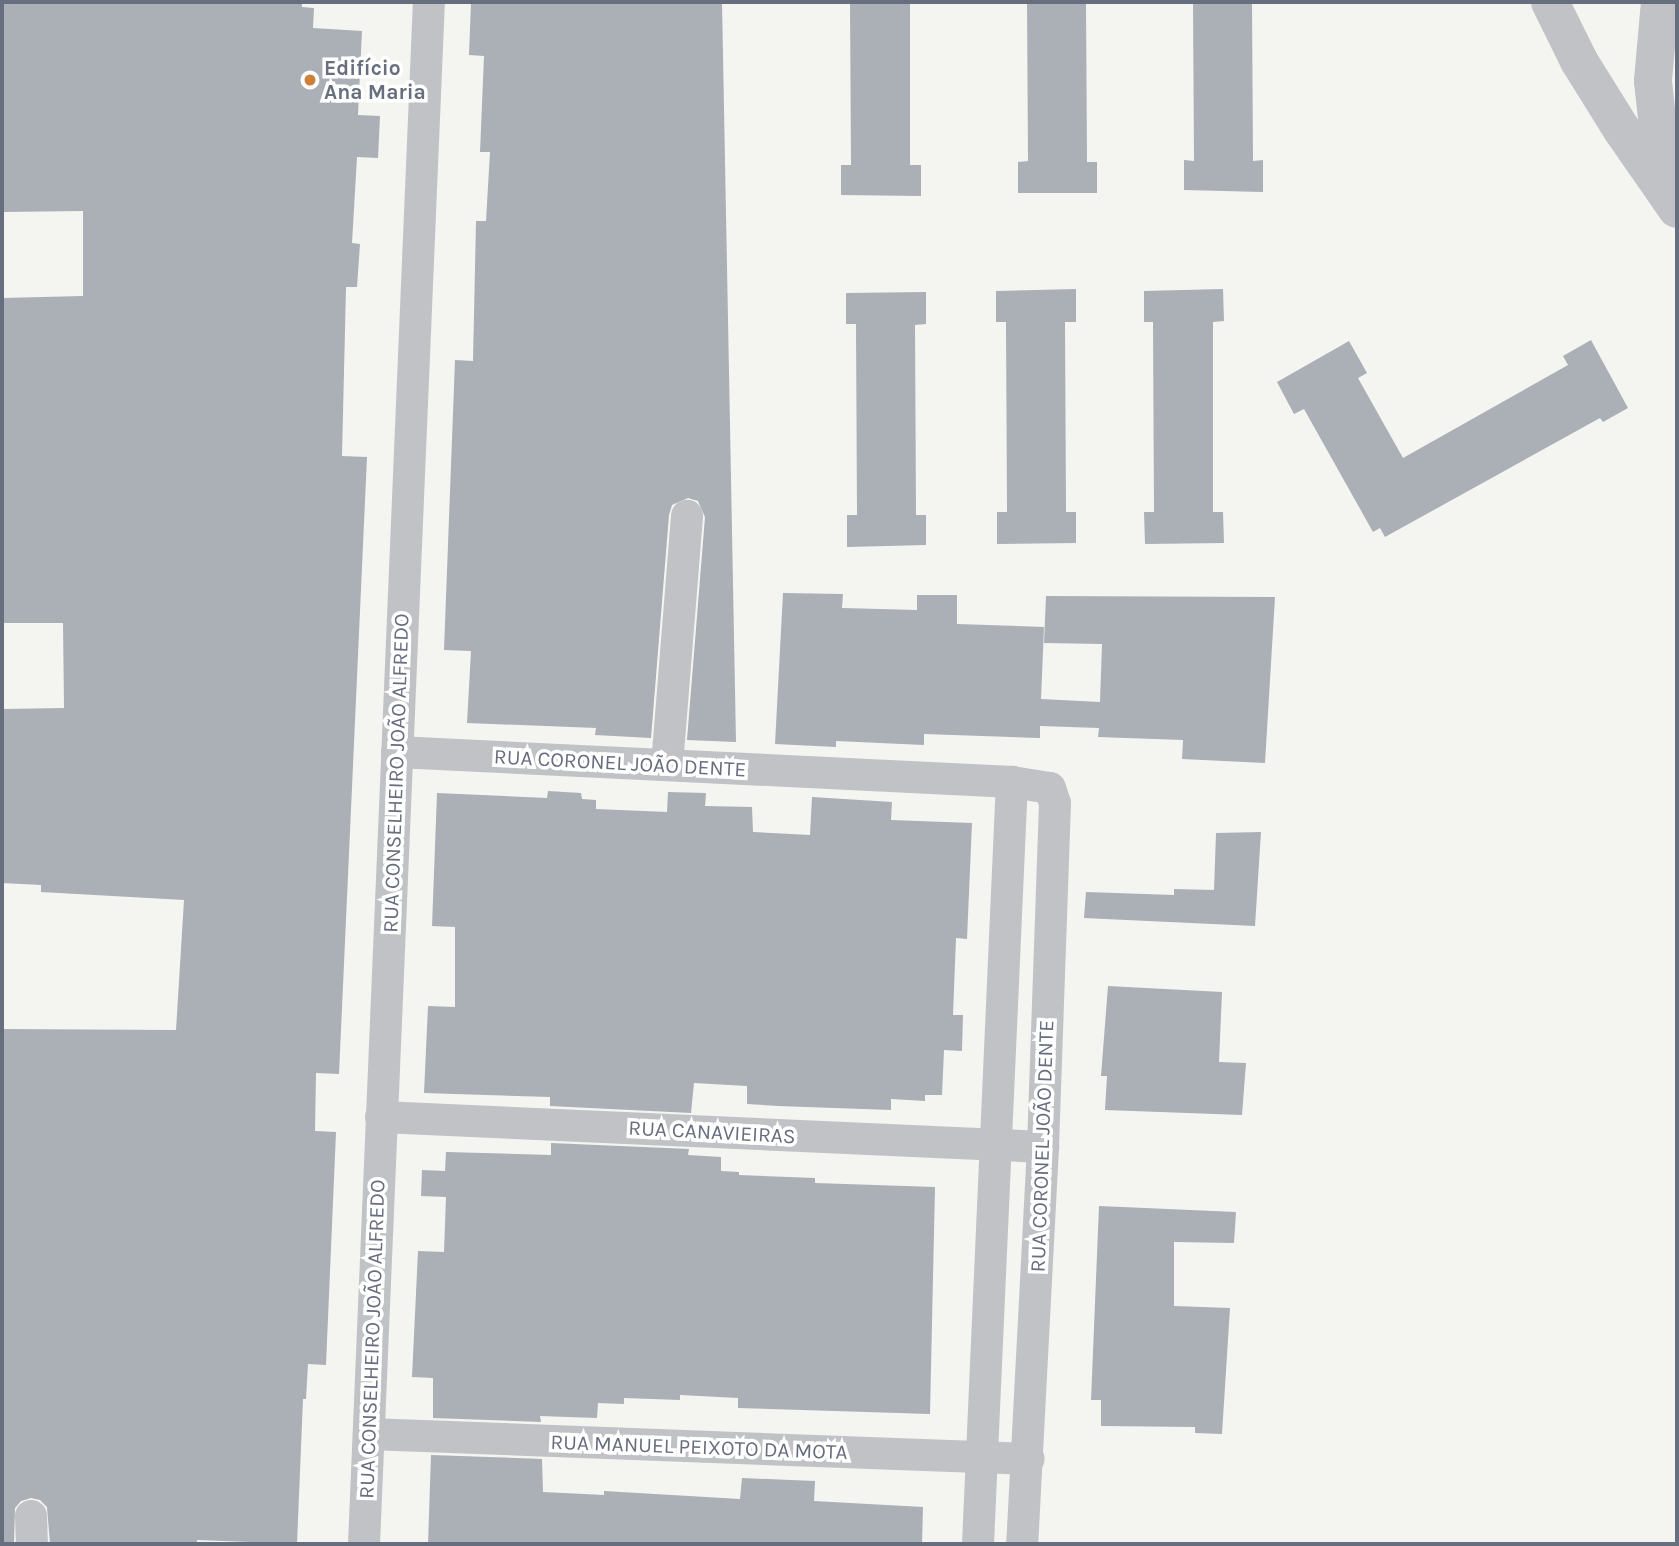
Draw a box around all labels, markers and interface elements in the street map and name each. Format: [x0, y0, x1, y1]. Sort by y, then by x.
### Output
place label: Edifício Ana Maria [324, 55, 426, 105]
marker: Edifício Ana Maria [302, 72, 318, 88]
street label: RUA CONSELHEIRO JOÃO ALFREDO [378, 613, 414, 933]
street label: RUA CORONEL JOÃO DENTE [493, 744, 747, 782]
street label: RUA CORONEL JOÃO DENTE [1025, 1019, 1059, 1273]
street label: RUA CANAVIEIRAS [628, 1115, 796, 1149]
street label: RUA CONSELHEIRO JOÃO ALFREDO [354, 1179, 390, 1499]
street label: RUA MANUEL PEIXOTO DA MOTA [550, 1429, 848, 1465]

